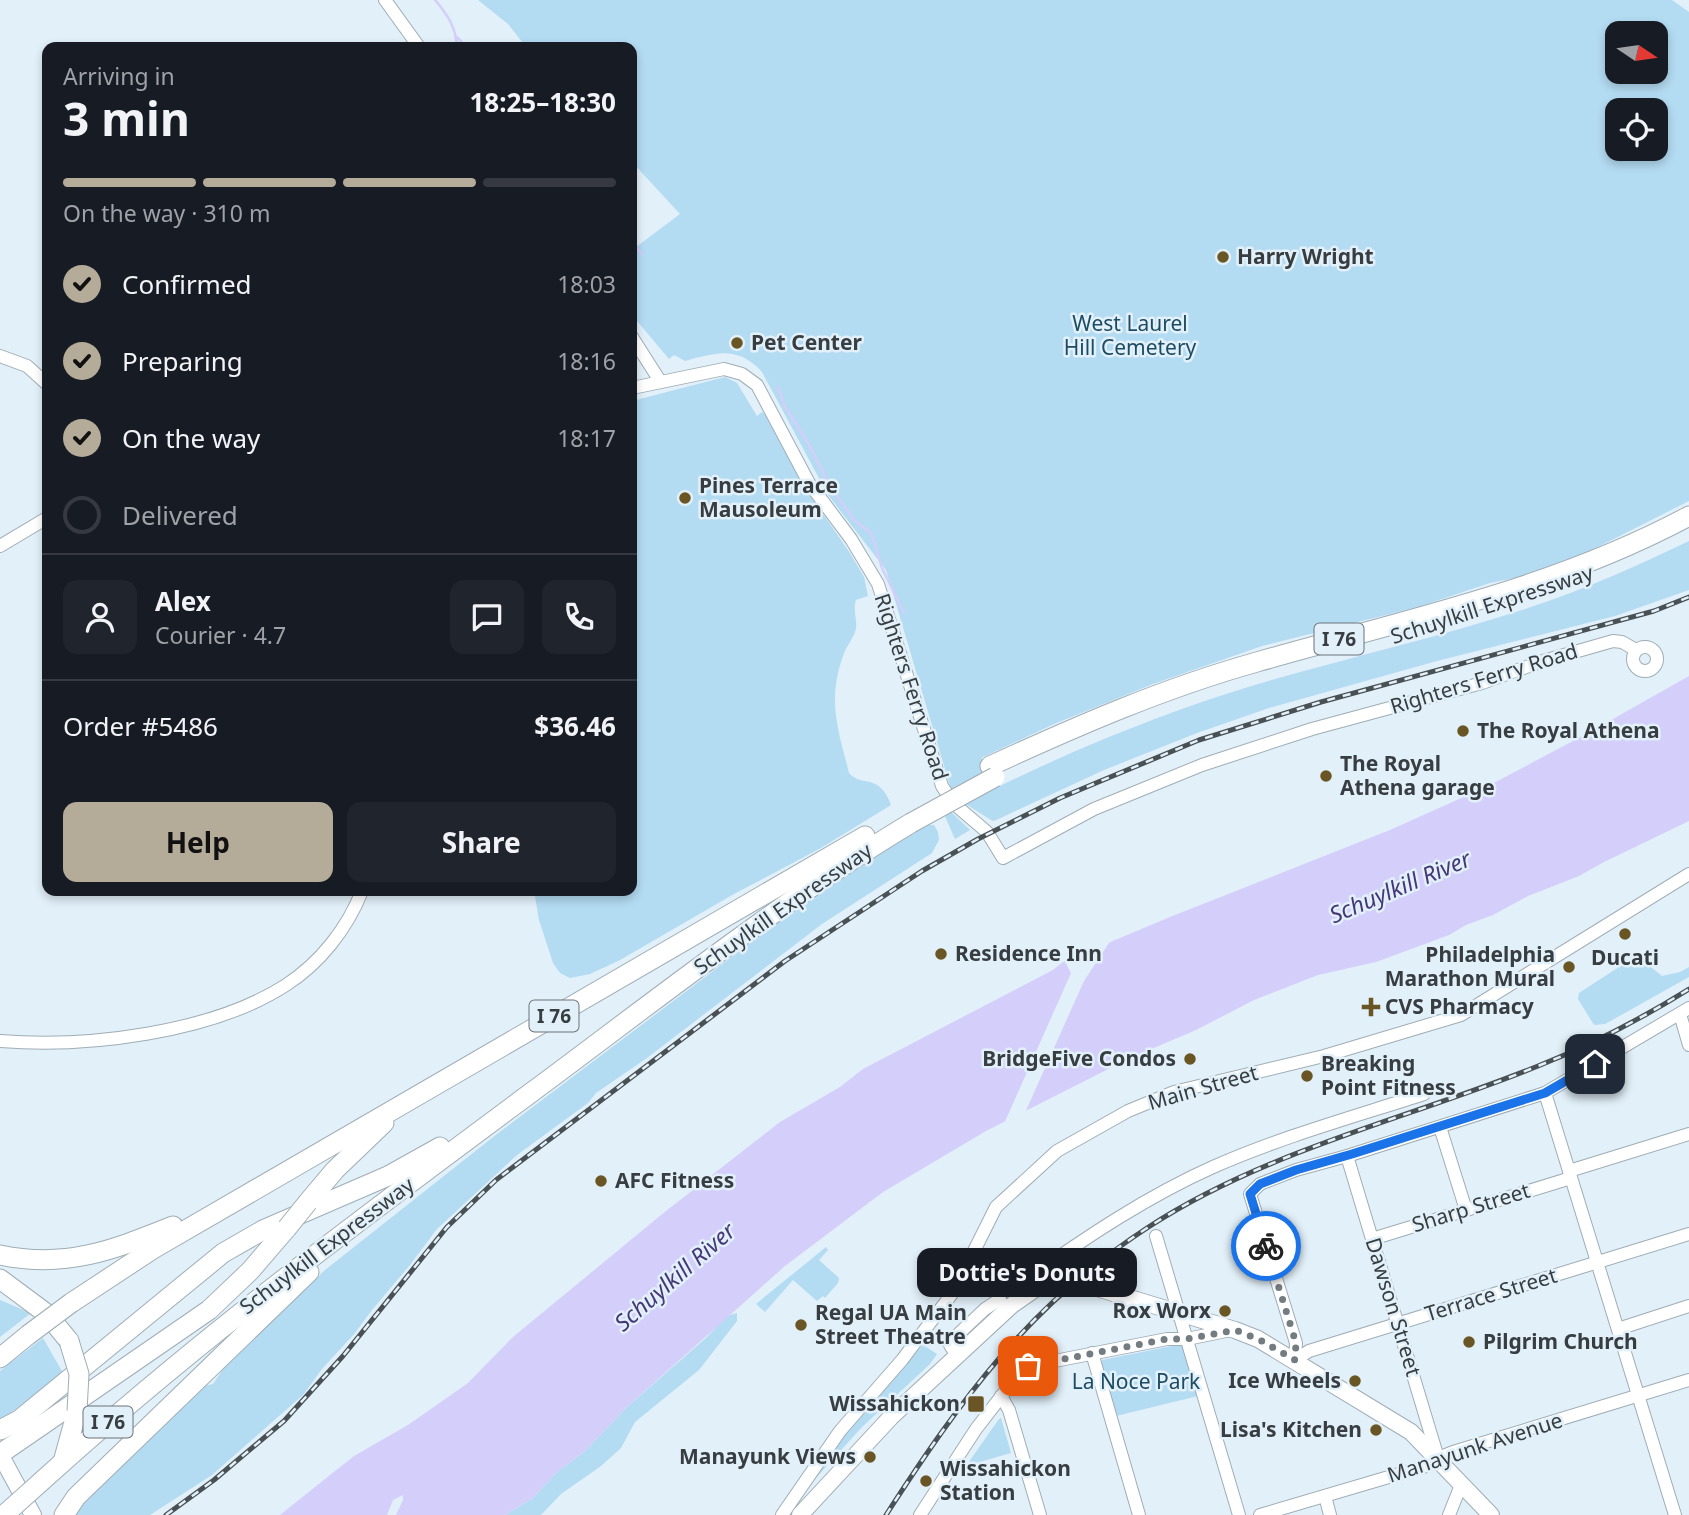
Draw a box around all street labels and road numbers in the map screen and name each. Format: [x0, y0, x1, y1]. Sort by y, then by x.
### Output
street label: Schuylkill Expressway [1387, 558, 1597, 650]
street label: Righters Ferry Road [869, 590, 955, 784]
road number: I 76 [1314, 624, 1364, 654]
street label: Righters Ferry Road [1387, 636, 1581, 720]
street label: Schuylkill Expressway [688, 836, 877, 980]
road number: I 76 [530, 1000, 578, 1032]
street label: Main Street [1144, 1058, 1261, 1116]
street label: Schuylkill Expressway [233, 1170, 420, 1320]
street label: Sharp Street [1408, 1176, 1534, 1238]
street label: Dawson Street [1360, 1234, 1428, 1380]
street label: Terrace Street [1421, 1261, 1561, 1327]
road number: I 76 [84, 1406, 132, 1438]
street label: Manayunk Avenue [1383, 1406, 1566, 1489]

